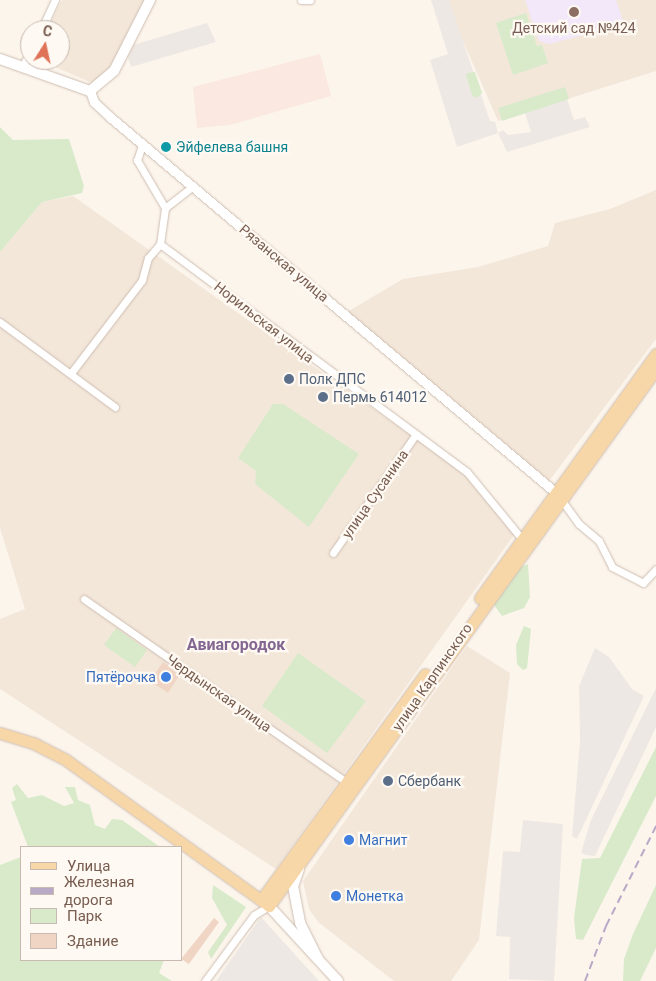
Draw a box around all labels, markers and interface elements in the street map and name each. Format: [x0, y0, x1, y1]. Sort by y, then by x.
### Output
marker: Детский сад №424 [568, 6, 580, 18]
north arrow [20, 20, 70, 70]
place label: Детский сад №424 [512, 20, 636, 36]
text: С [42, 23, 53, 40]
place label: Эйфелева башня [176, 139, 288, 155]
marker: Эйфелева башня [160, 141, 172, 153]
street label: Рязанская улица [236, 221, 332, 305]
street label: Норильская улица [211, 278, 317, 366]
place label: Полк ДПС [299, 371, 366, 387]
marker: Полк ДПС [283, 373, 295, 385]
place label: Пермь 614012 [333, 389, 427, 405]
marker: Пермь 614012 [317, 391, 329, 403]
street label: улица Сусанина [338, 446, 412, 542]
street label: улица Карпинского [389, 620, 475, 734]
district label: Авиагородок [187, 635, 285, 655]
street label: Чердынская улица [163, 650, 275, 736]
place label: Пятёрочка [86, 669, 156, 685]
marker: Пятёрочка [160, 671, 172, 683]
place label: Сбербанк [398, 773, 461, 789]
marker: Сбербанк [382, 775, 394, 787]
place label: Магнит [359, 832, 408, 848]
marker: Магнит [343, 834, 355, 846]
legend [20, 846, 182, 961]
text: Улица [67, 857, 110, 875]
text: Железная дорога [64, 873, 135, 909]
place label: Монетка [346, 888, 404, 904]
marker: Монетка [330, 890, 342, 902]
text: Парк [67, 907, 102, 925]
text: Здание [67, 932, 118, 950]

